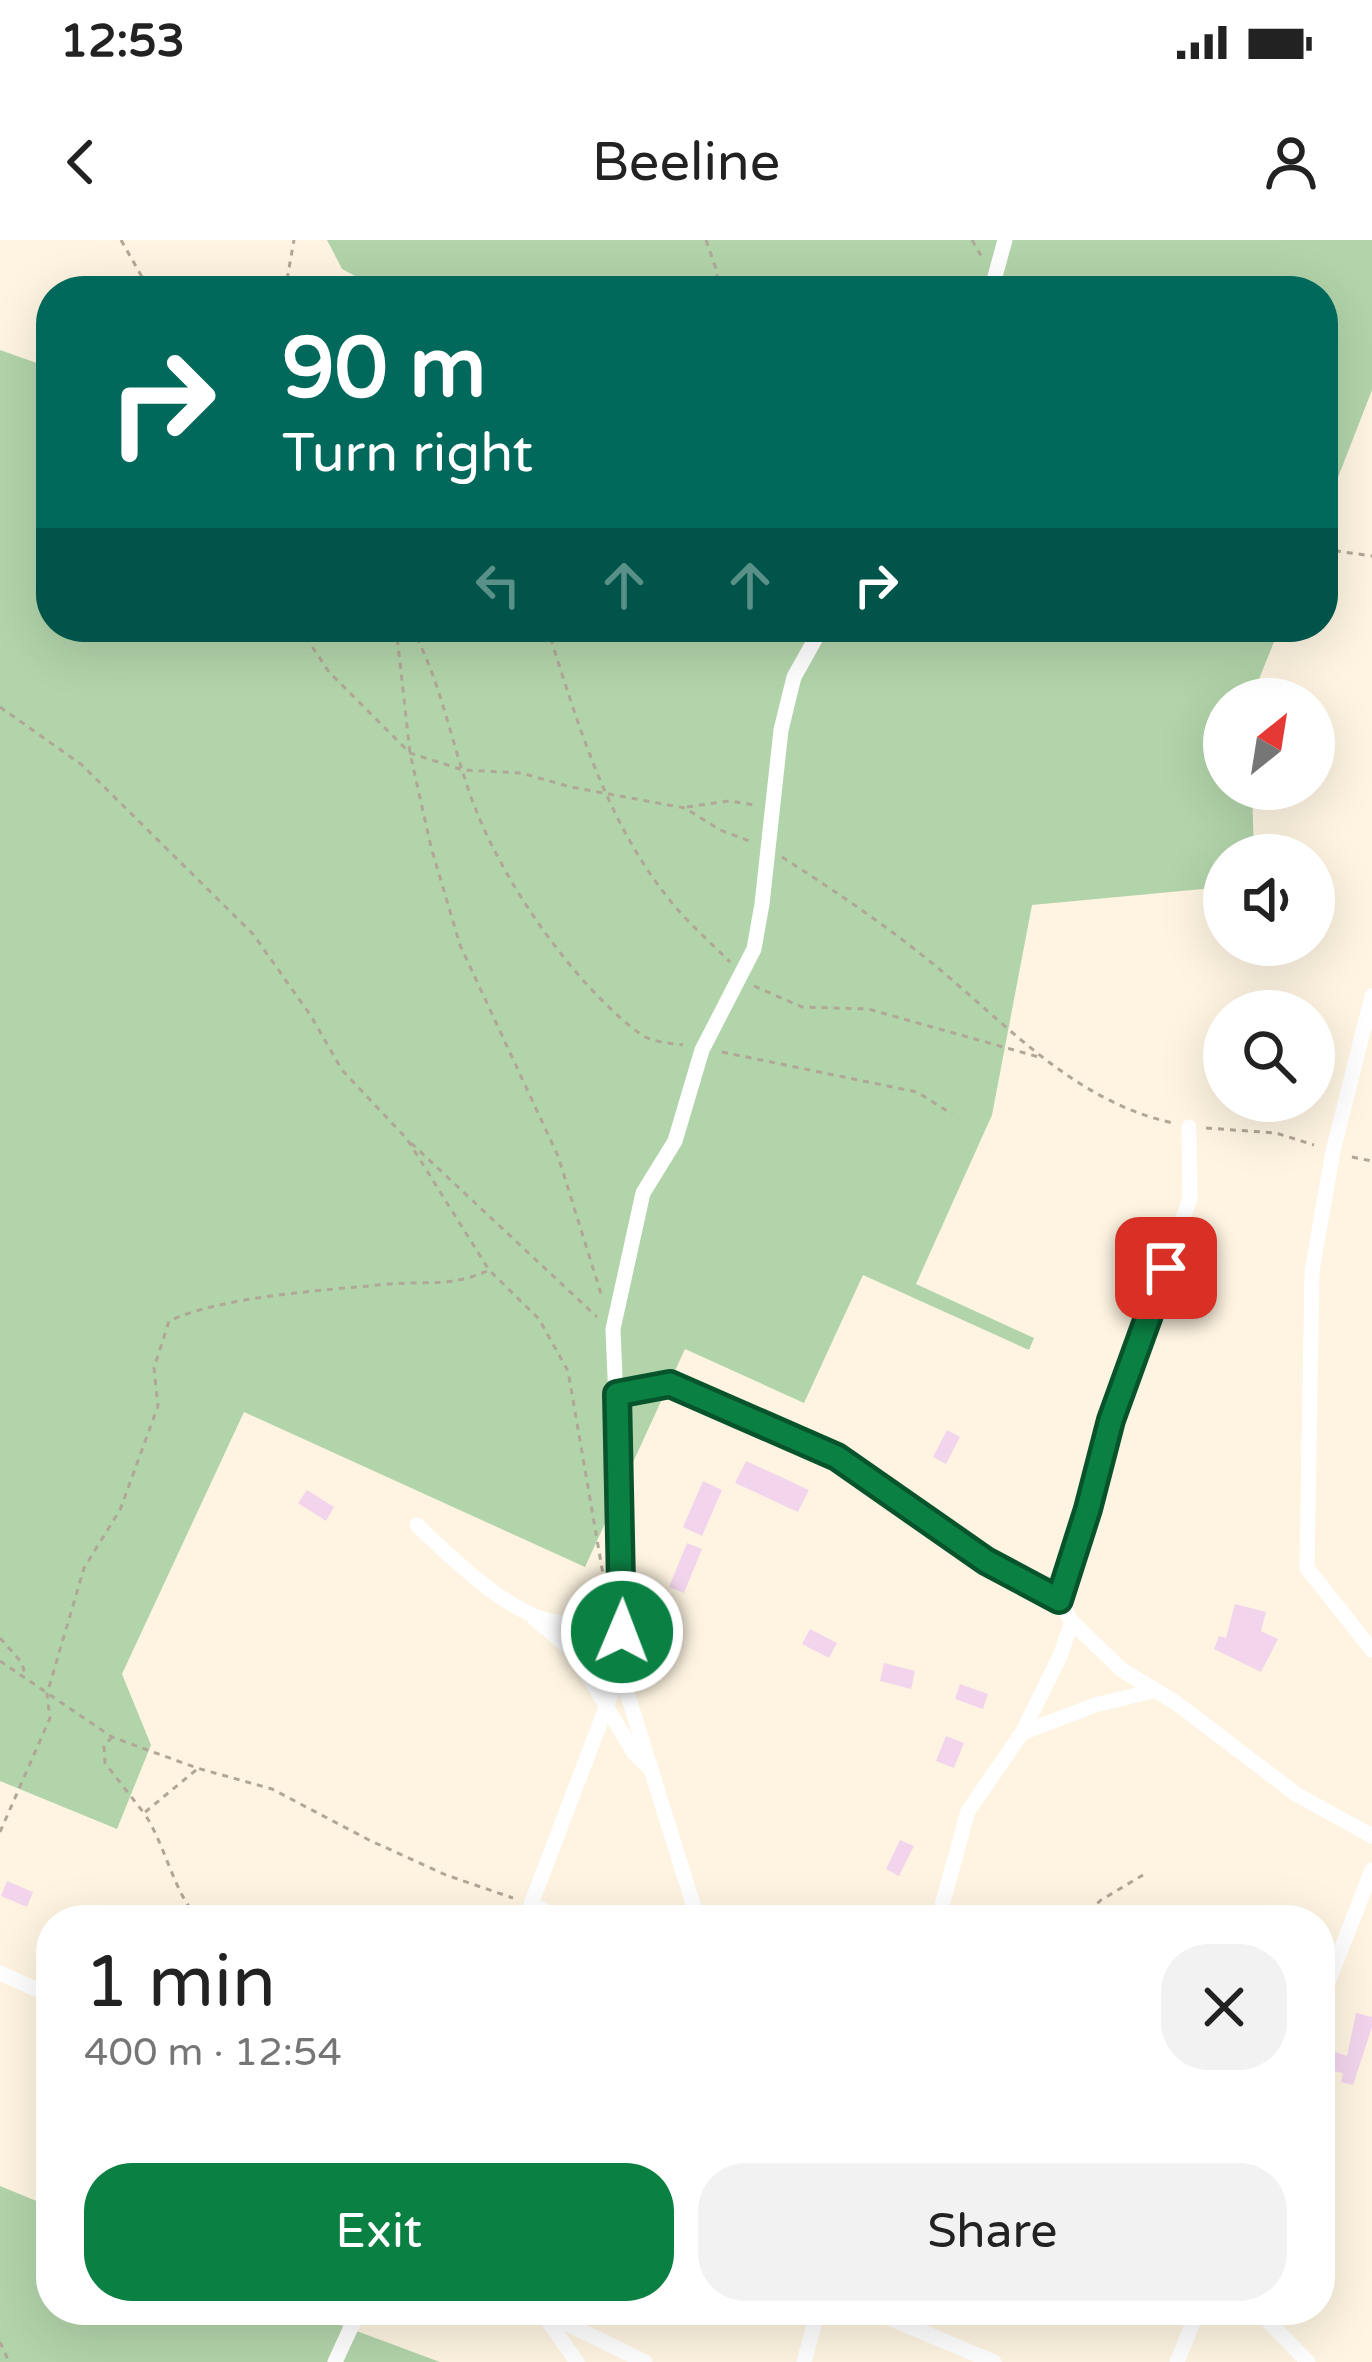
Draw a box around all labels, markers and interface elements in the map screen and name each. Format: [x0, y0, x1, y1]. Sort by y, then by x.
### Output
text: 12:53 [60, 15, 185, 69]
icon: back [48, 129, 114, 195]
icon: person [1258, 129, 1324, 195]
text: Beeline [592, 130, 780, 195]
text: 90 m [282, 319, 486, 420]
icon: right [84, 324, 240, 480]
text: Turn right [282, 421, 533, 486]
icon: left [465, 552, 531, 618]
icon: ahead [591, 552, 657, 618]
icon: ahead [717, 552, 783, 618]
icon: right [843, 552, 909, 618]
north arrow [1203, 678, 1335, 810]
map controls [1203, 678, 1335, 1122]
button: sound [1203, 834, 1335, 966]
button: search [1203, 990, 1335, 1122]
pin [1115, 1217, 1217, 1319]
icon: arrive [1133, 1235, 1199, 1301]
position arrow [559, 1569, 685, 1695]
text: 1 min [84, 1940, 276, 2027]
button: close [1161, 1944, 1287, 2070]
text: 400 m · 12:54 [84, 2029, 342, 2076]
button: Exit [84, 2163, 674, 2301]
button: Share [698, 2163, 1287, 2301]

